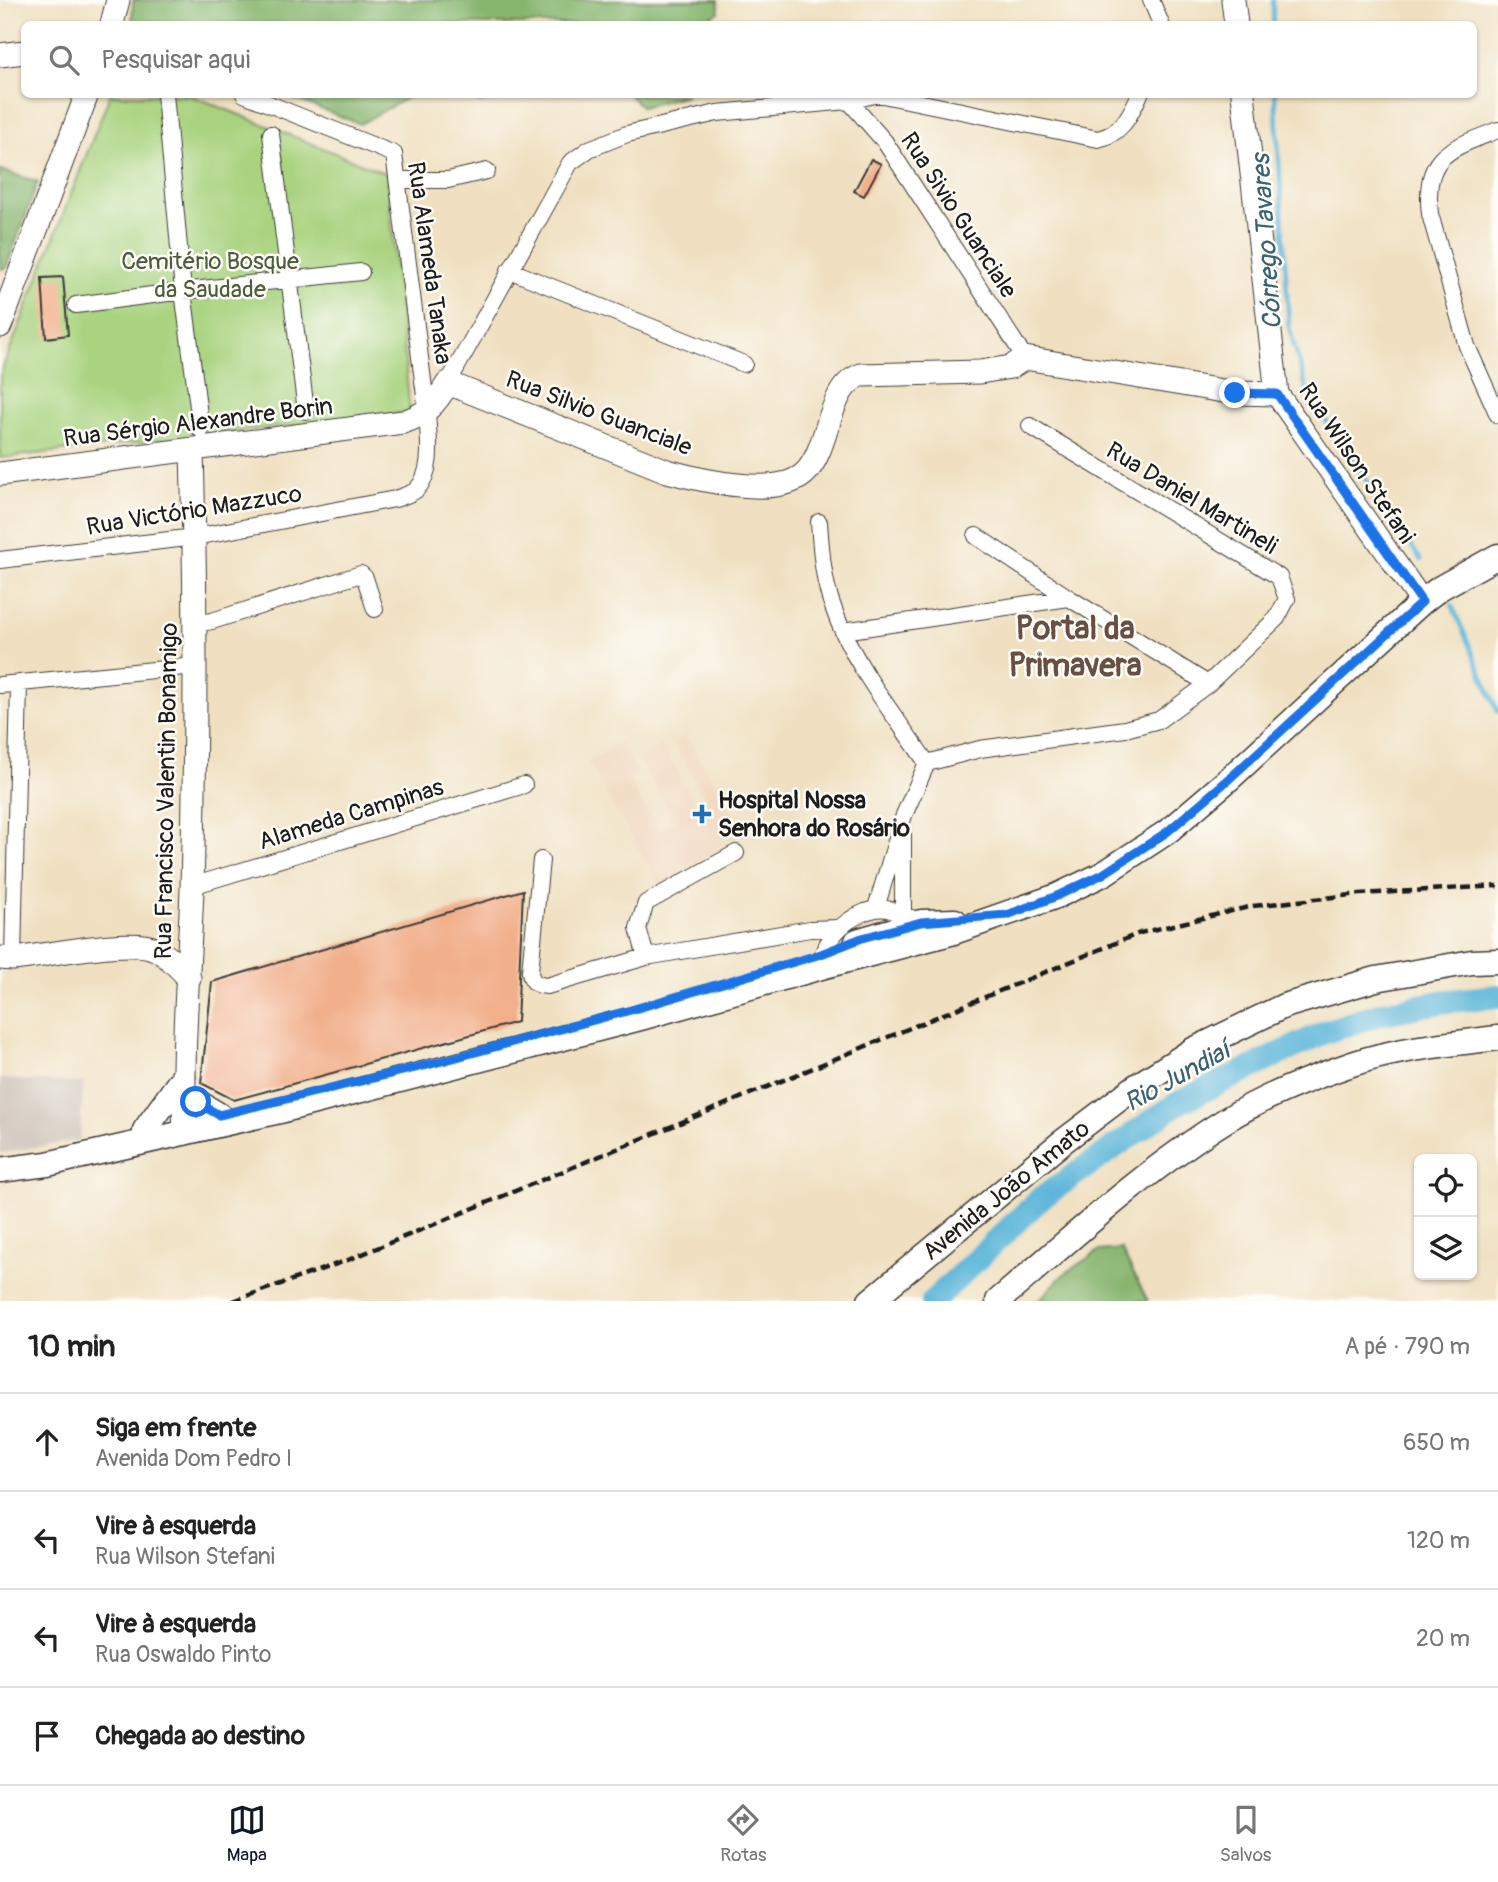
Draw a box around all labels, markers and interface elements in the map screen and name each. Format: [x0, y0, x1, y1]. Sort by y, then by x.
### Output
search box [21, 21, 1477, 98]
icon: search [45, 41, 83, 79]
text: Pesquisar aqui [101, 44, 250, 76]
street label: Rua Sivio Guanciale [894, 127, 1023, 304]
water label: Córrego Tavares [1245, 150, 1289, 331]
street label: Rua Alameda Tanaka [401, 160, 458, 366]
park label: Cemitério Bosque da Saudade [121, 247, 299, 304]
street label: Rua Silvio Guanciale [502, 365, 696, 462]
route end [1219, 377, 1250, 408]
street label: Rua Wilson Stefani [1292, 377, 1421, 549]
street label: Rua Sérgio Alexandre Borin [62, 392, 334, 453]
street label: Rua Daniel Martineli [1101, 436, 1283, 561]
street label: Rua Victório Mazzuco [84, 479, 304, 542]
district label: Portal da Primavera [1008, 609, 1142, 686]
street label: Rua Francisco Valentin Bonamigo [149, 622, 184, 960]
street label: Alameda Campinas [255, 772, 447, 856]
place label: Hospital Nossa Senhora do Rosário [718, 786, 910, 843]
marker: Hospital Nossa Senhora do Rosário [692, 804, 712, 824]
water label: Rio Jundiaí [1119, 1032, 1240, 1119]
route start [180, 1086, 211, 1117]
street label: Avenida João Amato [917, 1114, 1096, 1267]
map controls [1414, 1154, 1477, 1280]
button: locate [1414, 1154, 1477, 1217]
button: layers [1414, 1217, 1477, 1280]
text: 10 min [28, 1328, 115, 1365]
text: A pé · 790 m [1344, 1332, 1470, 1361]
text: Siga em frente [95, 1412, 256, 1444]
icon: ahead [28, 1423, 66, 1461]
text: 650 m [1403, 1428, 1470, 1457]
text: Avenida Dom Pedro I [95, 1444, 292, 1473]
text: Vire à esquerda [95, 1510, 256, 1542]
icon: left [28, 1521, 66, 1559]
text: 120 m [1407, 1526, 1470, 1555]
text: Rua Wilson Stefani [95, 1542, 275, 1571]
text: Vire à esquerda [95, 1608, 256, 1640]
icon: left [28, 1619, 66, 1657]
text: 20 m [1416, 1624, 1470, 1653]
text: Rua Oswaldo Pinto [95, 1640, 271, 1669]
icon: arrive [28, 1717, 66, 1755]
text: Chegada ao destino [95, 1720, 305, 1752]
tab: Mapa [227, 1801, 267, 1867]
tab: Rotas [720, 1801, 766, 1867]
tab: Salvos [1220, 1801, 1271, 1867]

